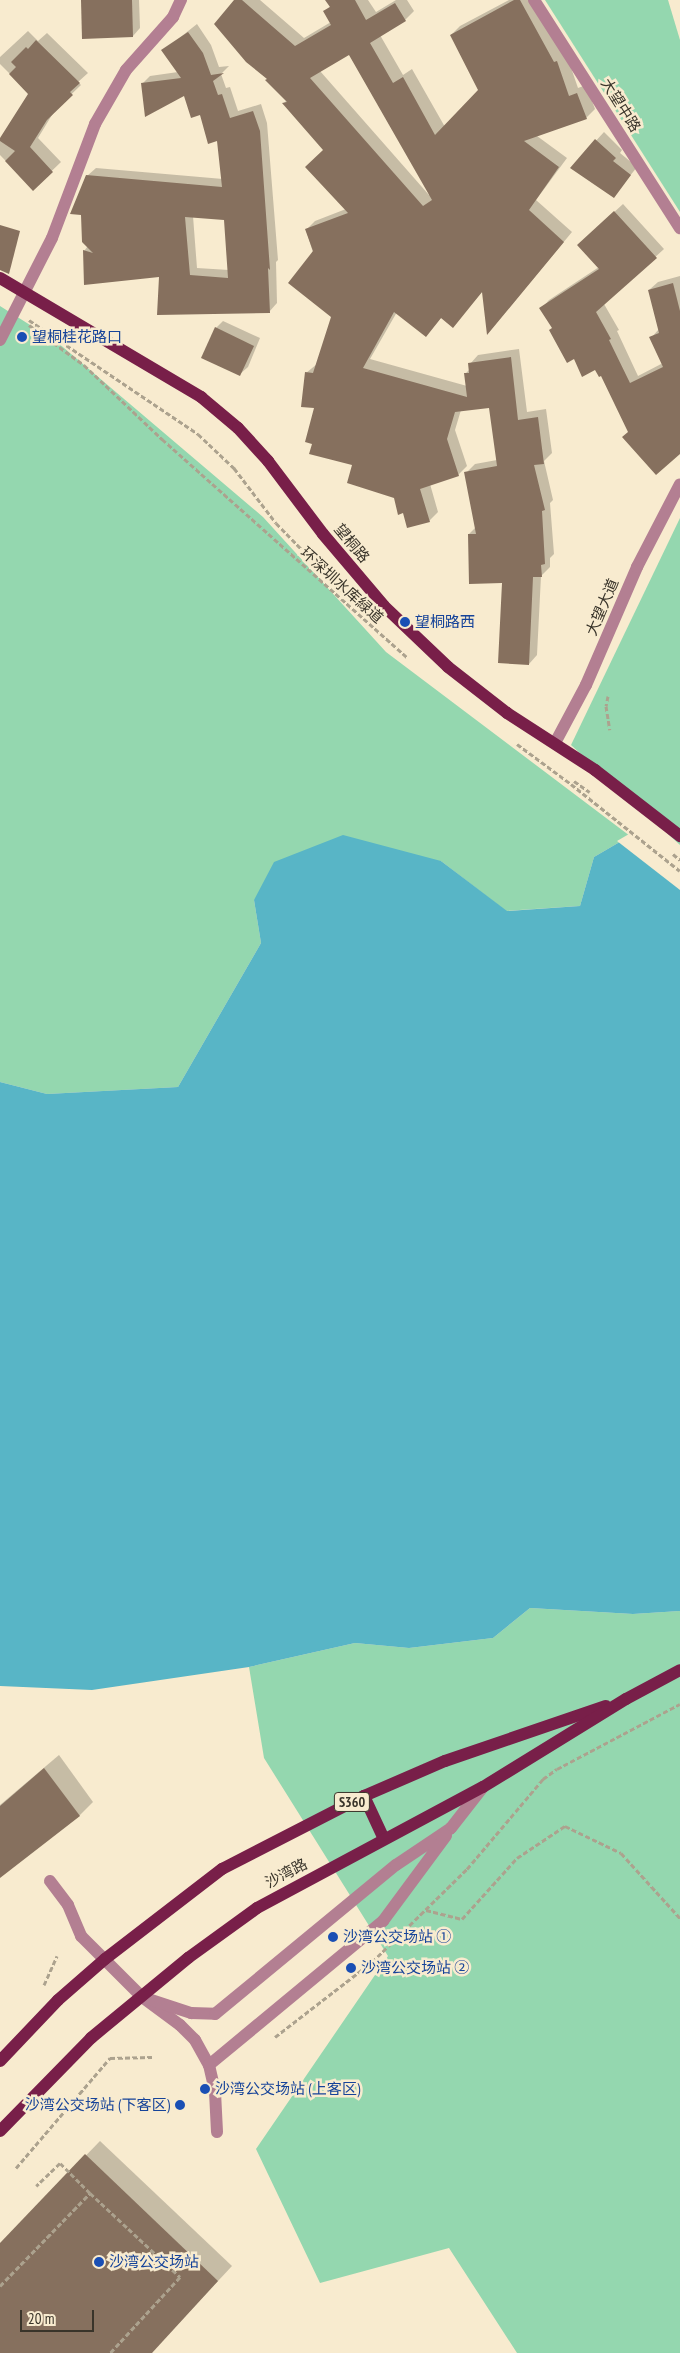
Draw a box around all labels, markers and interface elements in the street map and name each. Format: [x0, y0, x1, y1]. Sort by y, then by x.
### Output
street label: 大望中路 [597, 75, 645, 135]
place label: 望桐桂花路口 [32, 328, 122, 346]
marker: 望桐桂花路口 [16, 331, 28, 343]
street label: 望桐路 [331, 520, 373, 566]
street label: 环深圳水库緑道 [297, 543, 387, 627]
street label: 大望大道 [582, 576, 622, 638]
place label: 望桐路西 [415, 613, 475, 631]
marker: 望桐路西 [399, 616, 411, 628]
road number: S360 [333, 1790, 371, 1814]
street label: 沙湾路 [262, 1854, 310, 1892]
place label: 沙湾公交场站 ① [343, 1928, 451, 1946]
marker: 沙湾公交场站 ① [327, 1931, 339, 1943]
place label: 沙湾公交场站 ② [361, 1959, 469, 1977]
marker: 沙湾公交场站 ② [345, 1962, 357, 1974]
place label: 沙湾公交场站 (上客区) [215, 2080, 360, 2098]
marker: 沙湾公交场站 (上客区) [199, 2083, 211, 2095]
place label: 沙湾公交场站 (下客区) [25, 2096, 170, 2114]
marker: 沙湾公交场站 (下客区) [174, 2099, 186, 2111]
place label: 沙湾公交场站 [109, 2253, 199, 2271]
marker: 沙湾公交场站 [93, 2256, 105, 2268]
scale bar [22, 2300, 96, 2332]
text: 20 m [28, 2309, 54, 2328]

